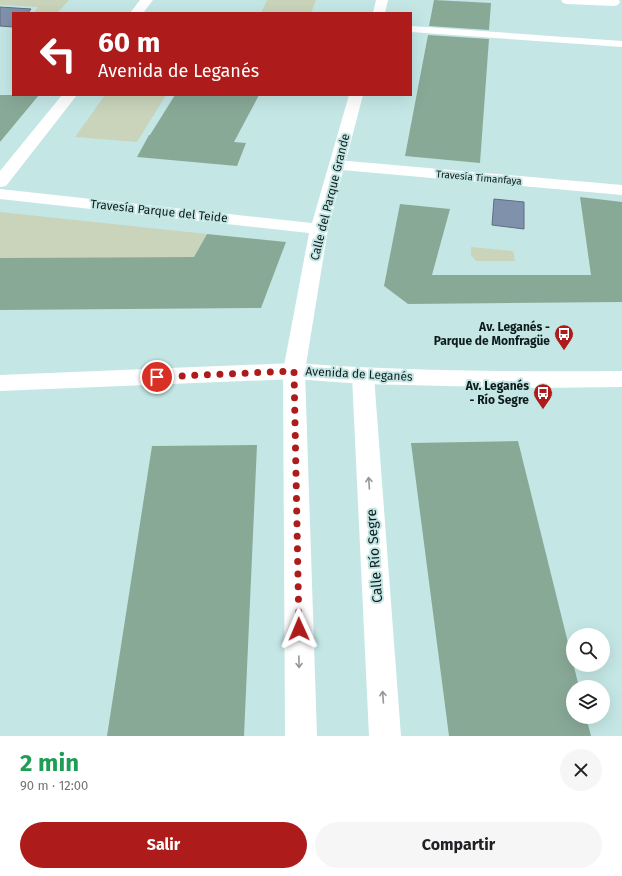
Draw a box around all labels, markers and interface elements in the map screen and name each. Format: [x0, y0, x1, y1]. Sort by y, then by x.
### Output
text: 60 m [98, 26, 160, 59]
icon: left [32, 28, 84, 80]
text: Avenida de Leganés [98, 60, 259, 82]
street label: Calle del Parque Grande [307, 132, 353, 262]
street label: Travesía Timanfaya [436, 167, 522, 188]
street label: Travesía Parque del Teide [90, 197, 228, 225]
place label: Av. Leganés - Parque de Monfragüe [434, 320, 550, 348]
bus stop icon: Av. Leganés - Parque de Monfragüe [553, 323, 575, 351]
pin [140, 360, 174, 394]
street label: Avenida de Leganés [305, 364, 413, 384]
icon: arrive [146, 366, 168, 388]
place label: Av. Leganés - Río Segre [465, 379, 529, 407]
bus stop icon: Av. Leganés - Río Segre [532, 382, 554, 410]
one-way arrow [366, 477, 373, 490]
street label: Calle Río Segre [363, 508, 386, 603]
position arrow [278, 608, 320, 650]
map controls [566, 628, 610, 724]
button: search [566, 628, 610, 672]
one-way arrow [296, 655, 303, 668]
button: layers [566, 680, 610, 724]
one-way arrow [379, 691, 386, 704]
text: 2 min [20, 749, 79, 777]
button: close [560, 749, 602, 791]
text: 90 m · 12:00 [20, 778, 88, 793]
button: Salir [20, 822, 307, 868]
button: Compartir [315, 822, 602, 868]

